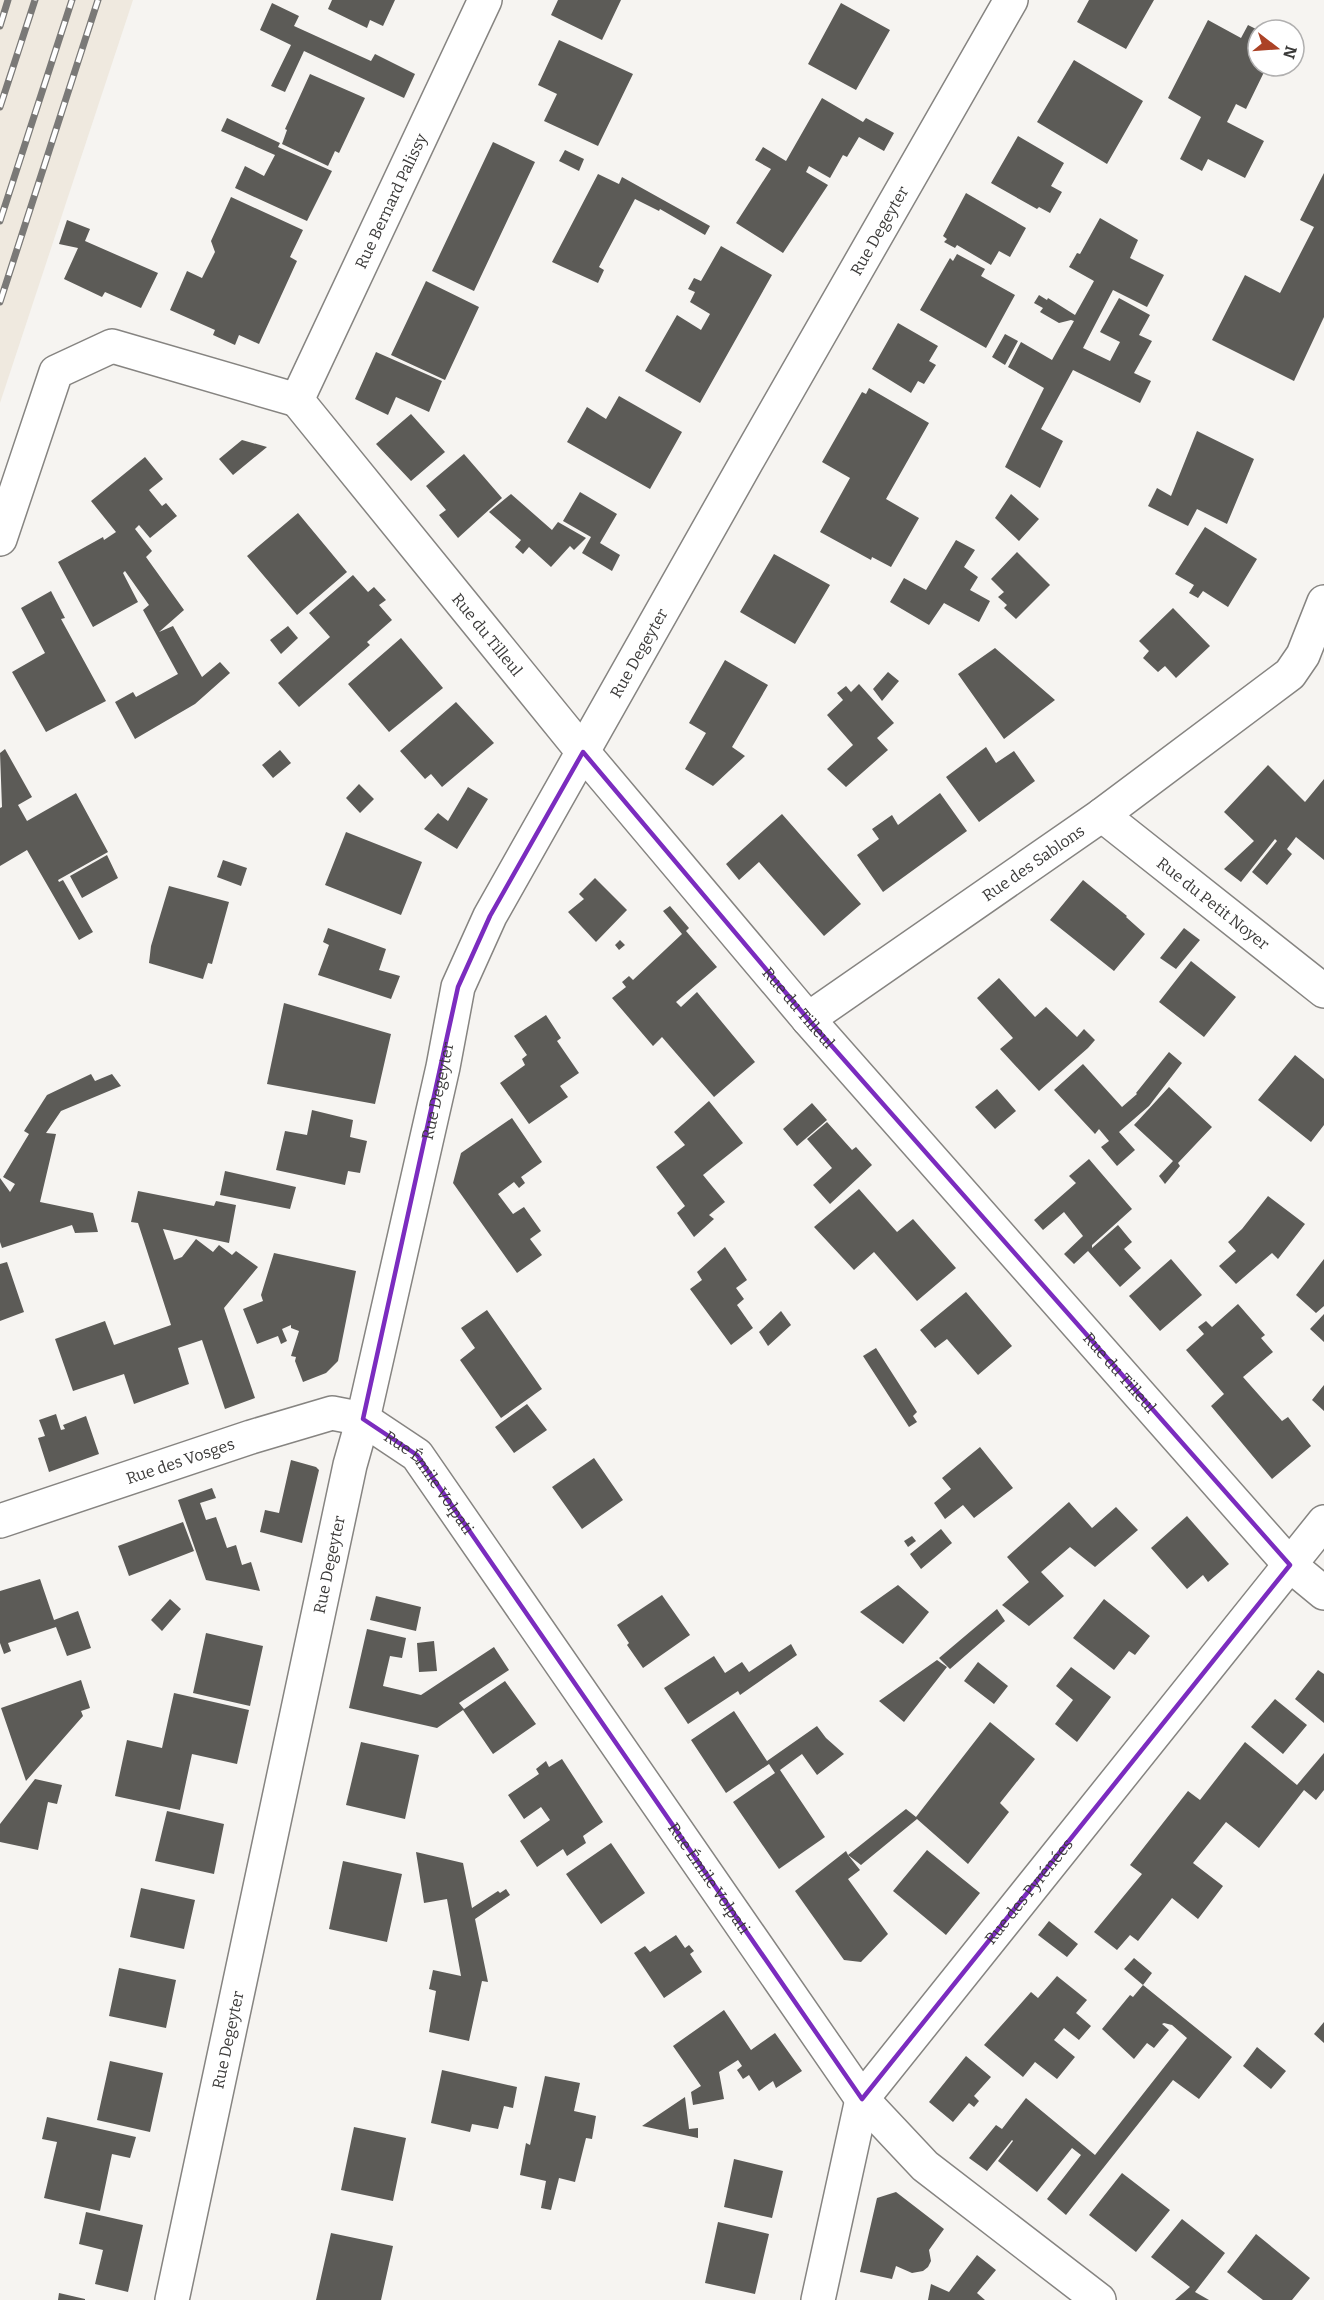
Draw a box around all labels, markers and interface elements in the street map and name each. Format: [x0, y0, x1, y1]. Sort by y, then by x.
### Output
north arrow [1246, 18, 1306, 78]
text: N [1279, 44, 1301, 61]
street label: Rue Bernard Palissy [351, 130, 431, 272]
street label: Rue Degeyter [846, 183, 912, 279]
street label: Rue du Tilleul [448, 589, 527, 680]
street label: Rue Degeyter [606, 605, 672, 701]
street label: Rue des Sablons [979, 821, 1088, 905]
street label: Rue du Petit Noyer [1153, 853, 1273, 954]
street label: Rue du Tilleul [758, 963, 839, 1053]
street label: Rue Degeyter [418, 1041, 457, 1142]
street label: Rue du Tilleul [1079, 1328, 1160, 1417]
street label: Rue Émile Volpati [380, 1427, 478, 1538]
street label: Rue des Vosges [124, 1434, 237, 1488]
street label: Rue Degeyter [310, 1514, 349, 1615]
street label: Rue Émile Volpati [664, 1819, 754, 1938]
street label: Rue des Pyrénées [981, 1835, 1077, 1948]
street label: Rue Degeyter [208, 1989, 248, 2091]

